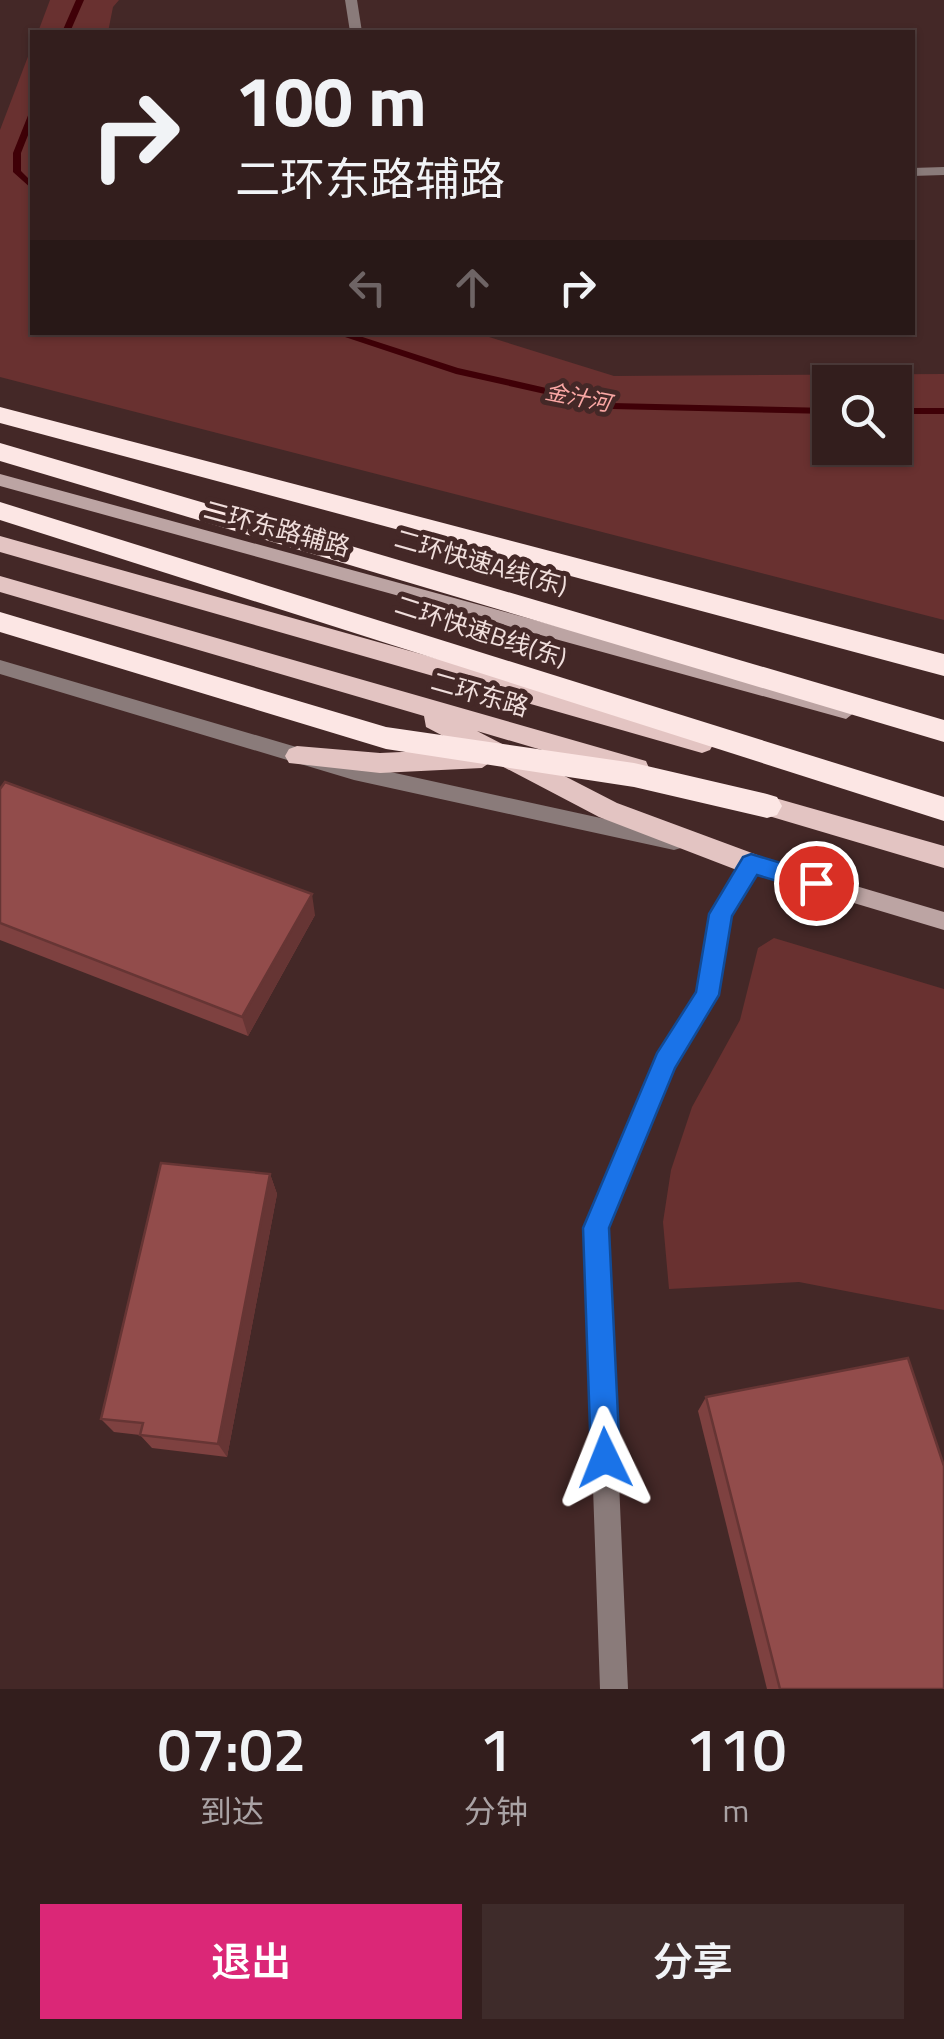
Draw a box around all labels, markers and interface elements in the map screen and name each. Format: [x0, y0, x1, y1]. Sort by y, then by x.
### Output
text: 100 m [235, 47, 427, 153]
icon: right [70, 70, 200, 200]
text: 二环东路辅路 [235, 144, 505, 212]
icon: left [340, 260, 395, 315]
icon: ahead [445, 260, 500, 315]
icon: right [550, 260, 605, 315]
map controls [812, 365, 912, 465]
button: search [812, 365, 912, 465]
water label: 金汁河 [542, 374, 618, 421]
street label: 二环东路辅路 [200, 490, 354, 566]
street label: 二环快速A线(东) [390, 519, 572, 605]
street label: 二环快速B线(东) [390, 585, 572, 677]
street label: 二环东路 [427, 662, 533, 726]
pin [774, 841, 859, 926]
icon: arrive [789, 856, 844, 911]
position arrow [553, 1406, 657, 1510]
text: 07:02 [158, 1703, 306, 1794]
text: 1 [479, 1703, 513, 1794]
text: 110 [686, 1703, 786, 1794]
text: m [723, 1786, 749, 1834]
text: 到达 [200, 1787, 264, 1835]
text: 分钟 [464, 1787, 528, 1835]
button: 退出 [40, 1904, 462, 2019]
button: 分享 [482, 1904, 904, 2019]

